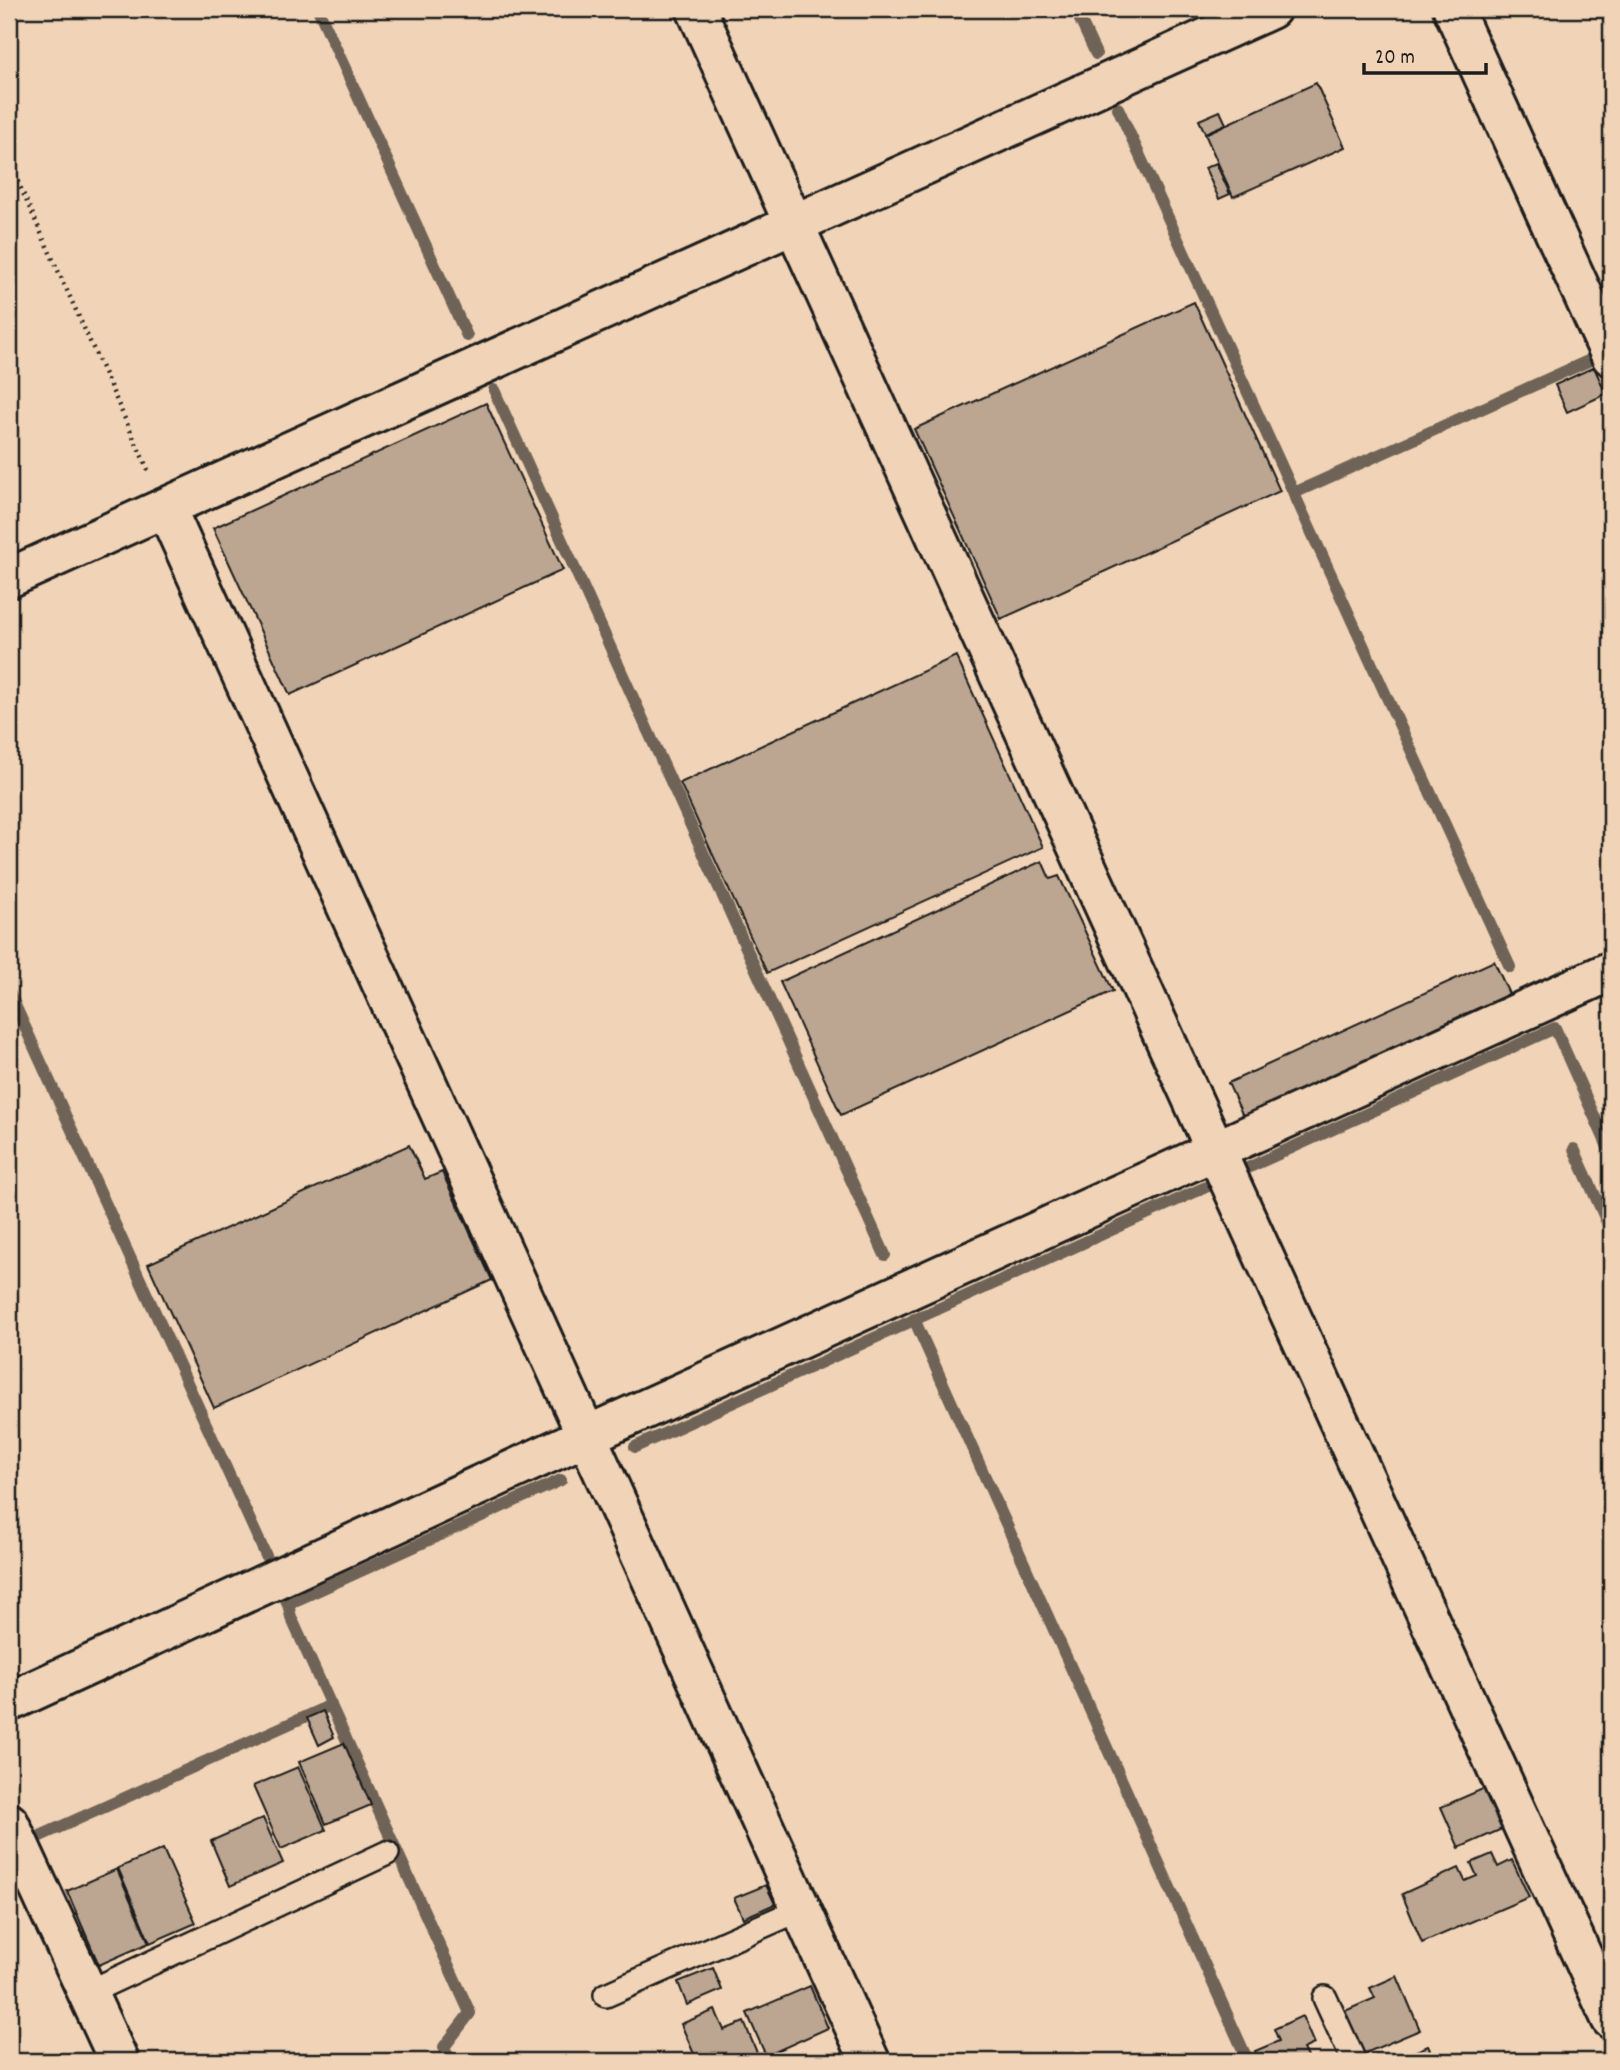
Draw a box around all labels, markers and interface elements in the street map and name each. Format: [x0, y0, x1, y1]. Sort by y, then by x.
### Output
scale bar [1364, 32, 1487, 76]
text: 20 m [1375, 44, 1415, 74]

